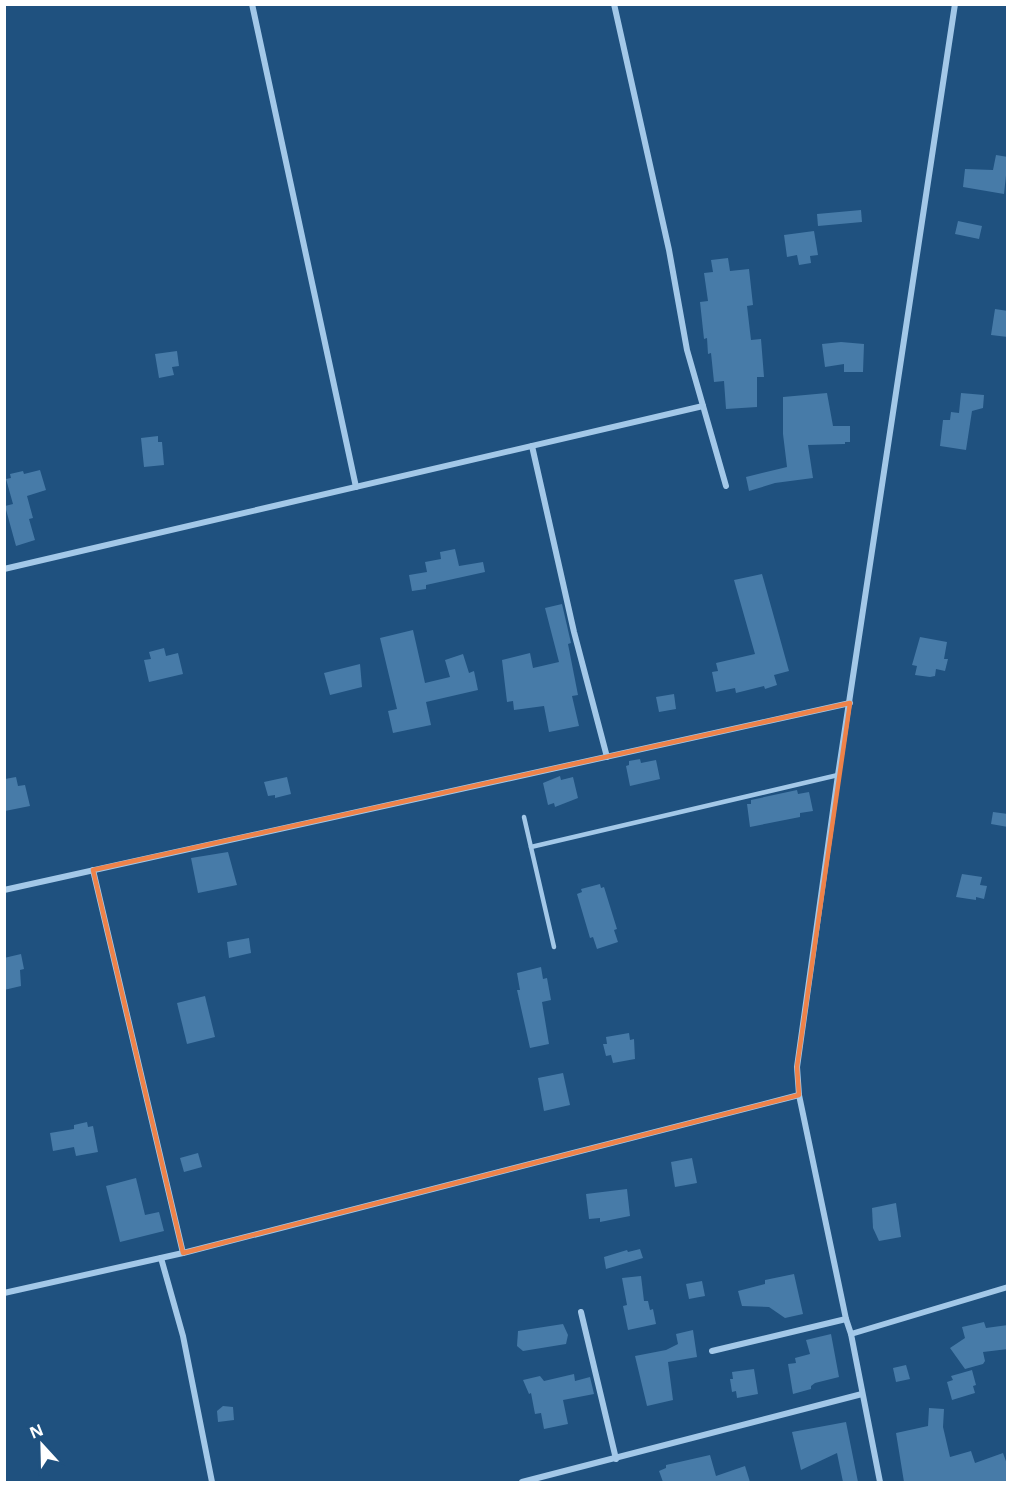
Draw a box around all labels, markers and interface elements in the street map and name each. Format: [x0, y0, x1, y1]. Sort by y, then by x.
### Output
north arrow [12, 1415, 72, 1475]
text: N [26, 1418, 47, 1444]

